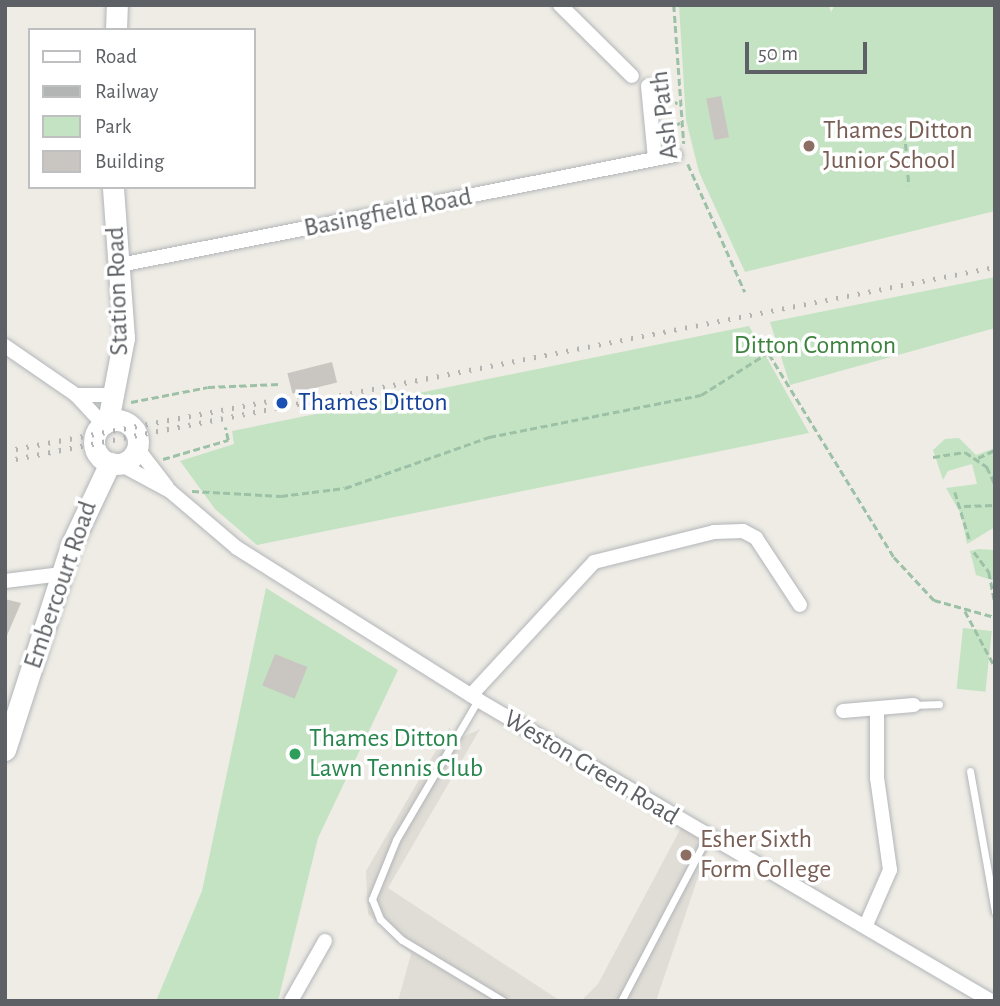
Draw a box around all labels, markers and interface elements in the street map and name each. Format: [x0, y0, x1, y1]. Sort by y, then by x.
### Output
legend [28, 28, 256, 189]
scale bar [748, 28, 870, 72]
text: 50 m [758, 43, 798, 64]
text: Road [95, 46, 137, 67]
street label: Ash Path [644, 69, 686, 161]
text: Railway [95, 81, 158, 102]
place label: Thames Ditton Junior School [823, 115, 973, 176]
text: Park [95, 116, 131, 137]
marker: Thames Ditton Junior School [801, 138, 817, 154]
text: Building [95, 151, 164, 172]
street label: Basingfield Road [301, 181, 475, 245]
street label: Station Road [100, 226, 136, 356]
park label: Ditton Common [734, 330, 896, 362]
place label: Thames Ditton [298, 387, 448, 419]
marker: Thames Ditton [272, 393, 292, 413]
street label: Embercourt Road [18, 497, 104, 673]
street label: Weston Green Road [498, 703, 684, 833]
place label: Thames Ditton Lawn Tennis Club [309, 723, 483, 784]
marker: Thames Ditton Lawn Tennis Club [287, 746, 303, 762]
place label: Esher Sixth Form College [700, 824, 831, 886]
marker: Esher Sixth Form College [678, 847, 694, 863]

